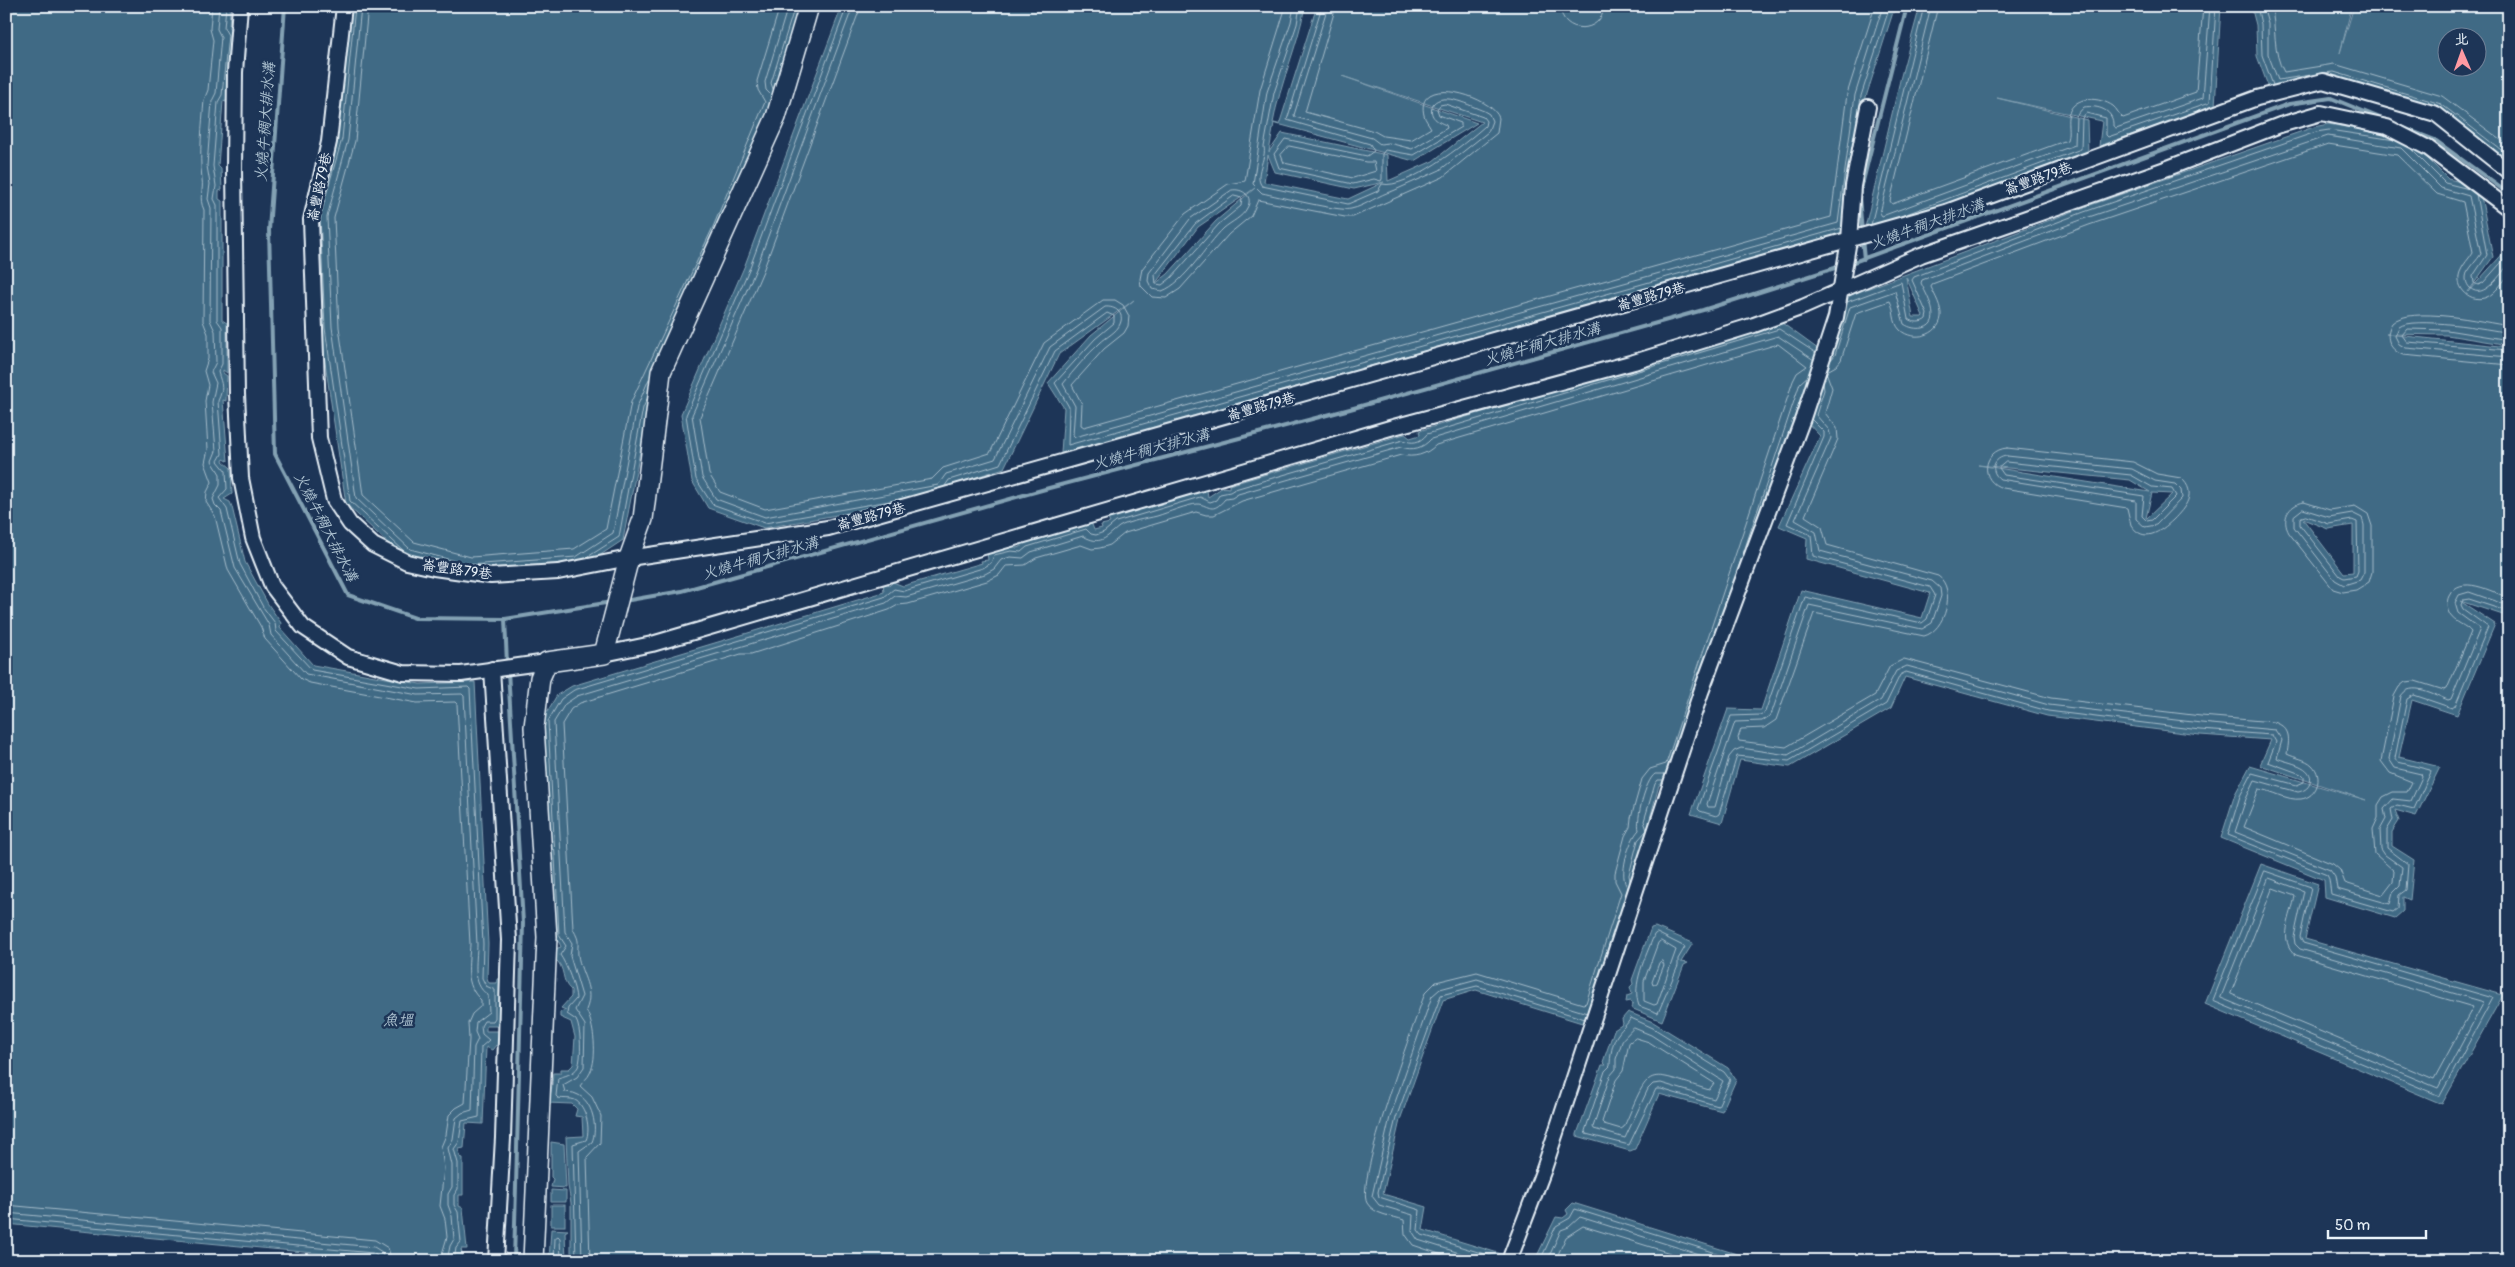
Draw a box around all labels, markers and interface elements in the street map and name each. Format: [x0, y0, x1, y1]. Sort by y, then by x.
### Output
north arrow [2438, 28, 2488, 78]
text: 北 [2454, 31, 2469, 48]
water label: 火燒牛稠大排水溝 [252, 60, 279, 183]
street label: 崙豐路79巷 [304, 150, 335, 223]
street label: 崙豐路79巷 [2002, 158, 2075, 199]
water label: 火燒牛稠大排水溝 [1868, 194, 1989, 254]
street label: 崙豐路79巷 [1615, 278, 1688, 314]
water label: 火燒牛稠大排水溝 [1482, 318, 1604, 370]
street label: 崙豐路79巷 [1225, 388, 1298, 424]
water label: 火燒牛稠大排水溝 [1091, 424, 1213, 474]
water label: 火燒牛稠大排水溝 [290, 469, 362, 587]
street label: 崙豐路79巷 [835, 499, 908, 534]
water label: 火燒牛稠大排水溝 [700, 532, 822, 584]
street label: 崙豐路79巷 [421, 556, 494, 583]
water label: 魚塭 [383, 1011, 414, 1030]
scale bar [2328, 1207, 2425, 1239]
text: 50 m [2335, 1216, 2370, 1235]

